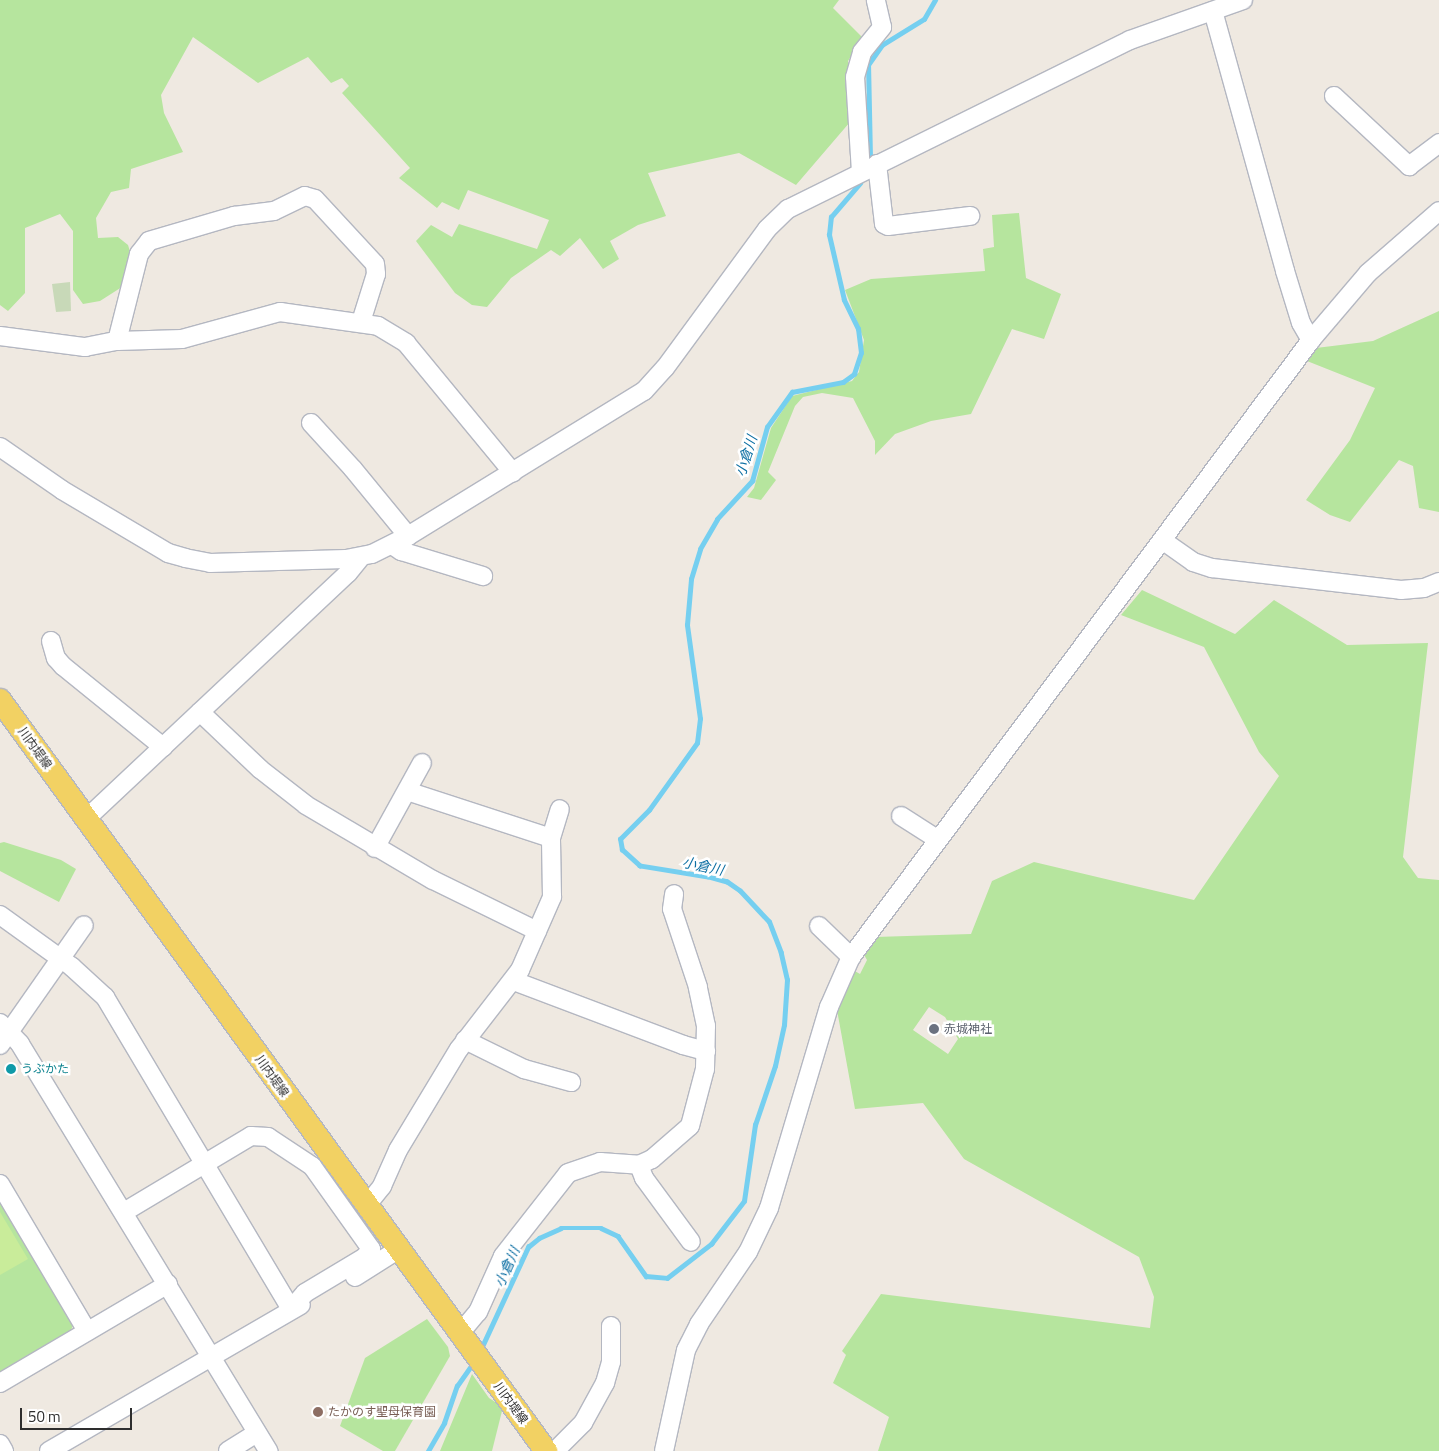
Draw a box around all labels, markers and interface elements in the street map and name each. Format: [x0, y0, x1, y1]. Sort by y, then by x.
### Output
water label: 小倉川 [732, 433, 760, 479]
street label: 川内堤線 [15, 724, 55, 772]
water label: 小倉川 [681, 853, 725, 879]
place label: 赤城神社 [944, 1022, 992, 1036]
marker: 赤城神社 [928, 1023, 940, 1035]
street label: 川内堤線 [252, 1052, 292, 1100]
place label: うぶかた [21, 1062, 69, 1076]
marker: うぶかた [5, 1063, 17, 1075]
water label: 小倉川 [491, 1244, 523, 1290]
street label: 川内堤線 [491, 1379, 531, 1427]
scale bar [22, 1398, 135, 1430]
text: 50 m [28, 1405, 61, 1428]
place label: たかのす聖母保育園 [328, 1405, 436, 1419]
marker: たかのす聖母保育園 [312, 1406, 324, 1418]

